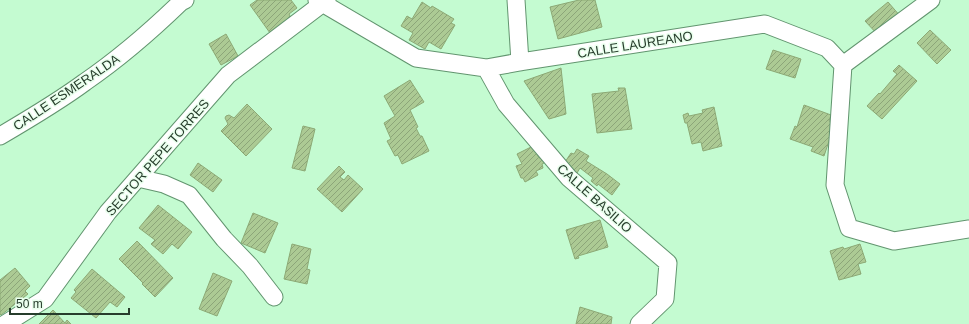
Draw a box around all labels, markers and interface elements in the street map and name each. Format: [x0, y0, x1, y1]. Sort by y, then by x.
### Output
street label: CALLE LAUREANO [576, 28, 694, 61]
street label: CALLE ESMERALDA [10, 51, 123, 134]
street label: SECTOR PEPE TORRES [103, 96, 212, 219]
street label: CALLE BASILIO [554, 161, 635, 236]
scale bar [10, 290, 129, 316]
text: 50 m [16, 297, 43, 311]

